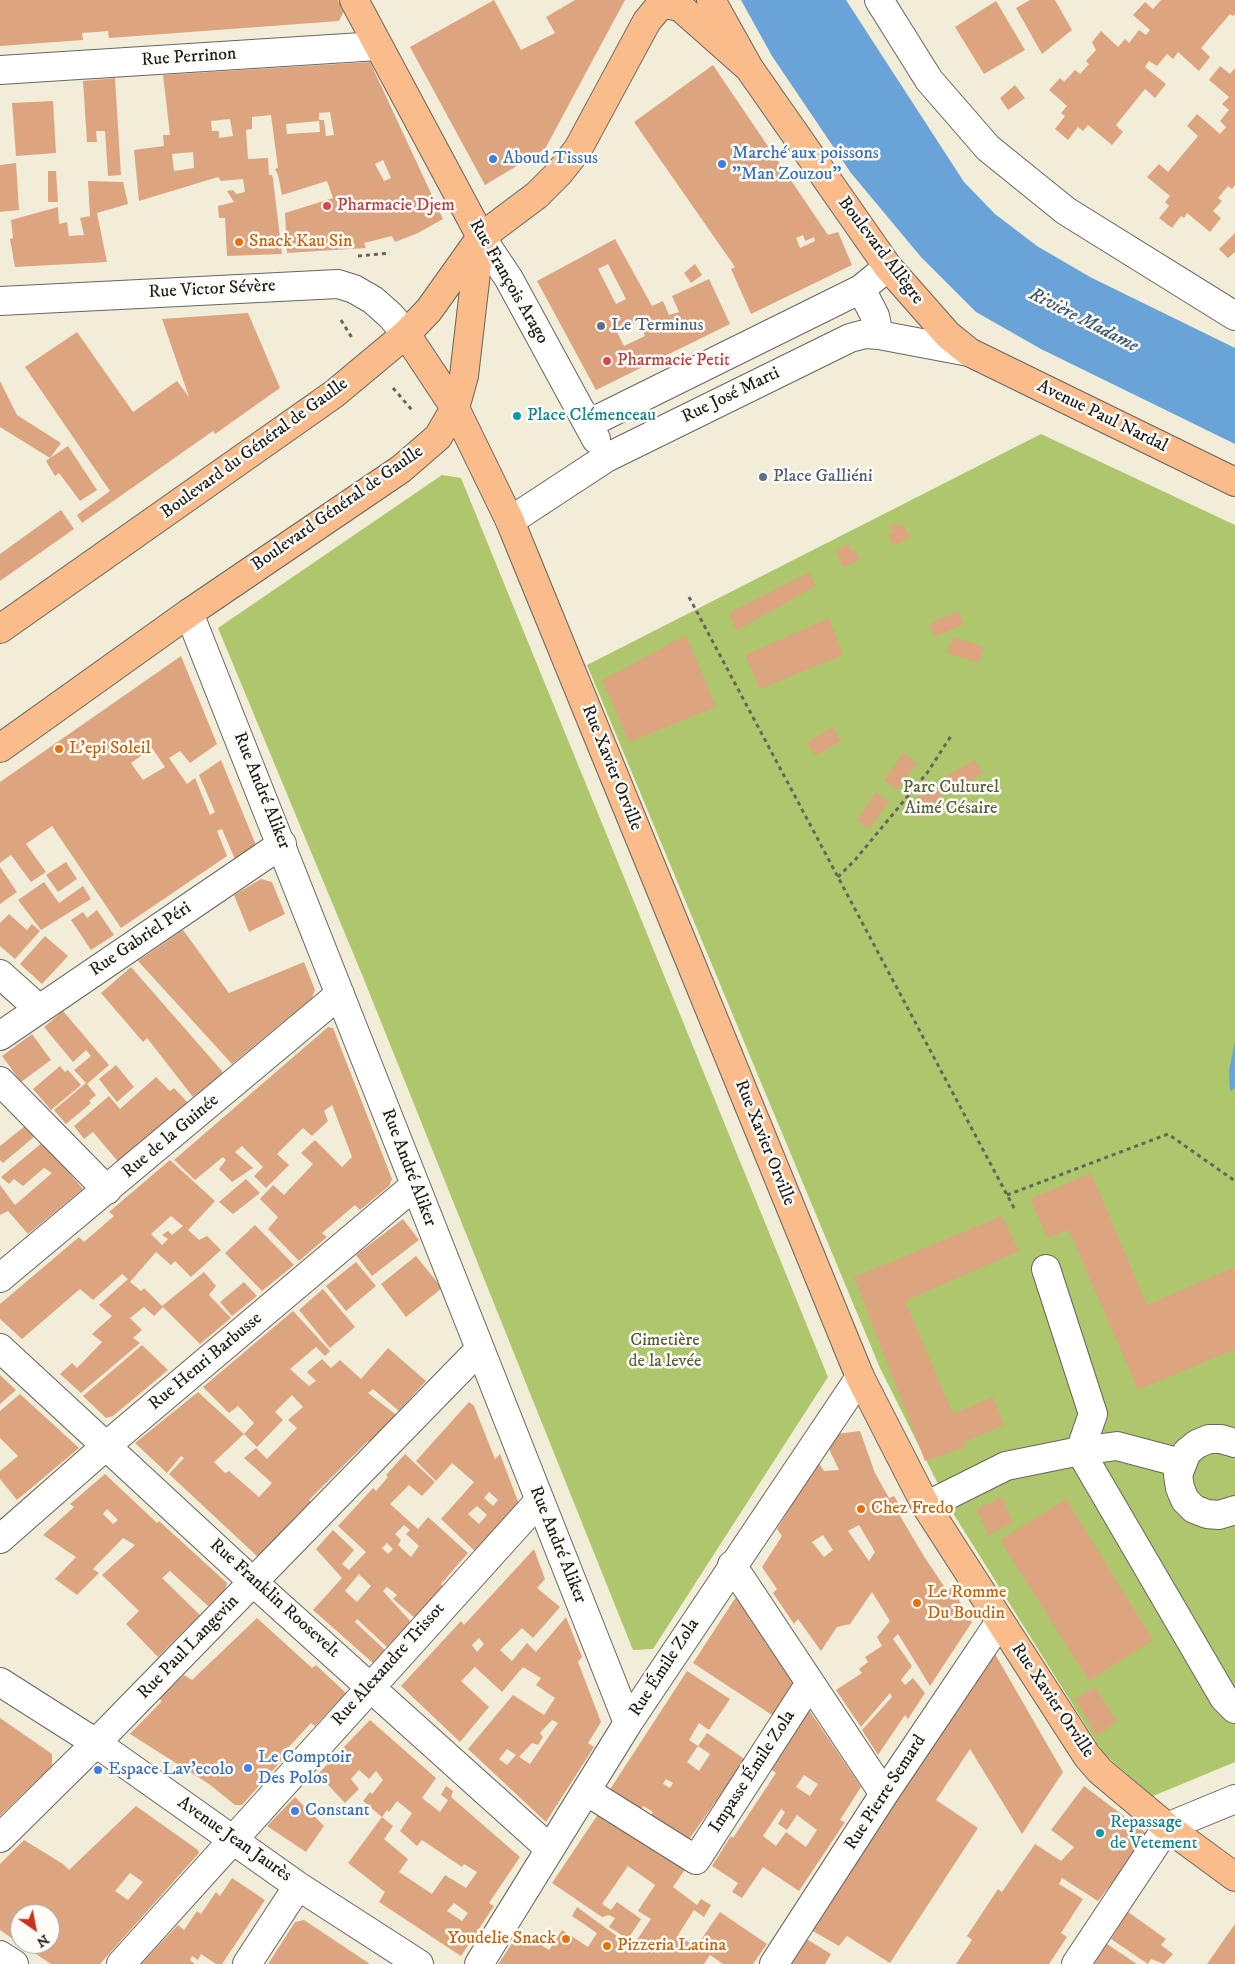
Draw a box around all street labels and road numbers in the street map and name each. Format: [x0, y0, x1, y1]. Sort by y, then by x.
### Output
street label: Rue Perrinon [141, 44, 237, 72]
street label: Boulevard Allègre [832, 193, 928, 309]
street label: Rue François Arago [464, 216, 552, 348]
street label: Rue Victor Sévère [148, 276, 276, 304]
street label: Rue José Marti [679, 363, 783, 429]
street label: Boulevard du Général de Gaulle [157, 374, 353, 524]
street label: Avenue Paul Nardal [1033, 376, 1171, 458]
street label: Boulevard Général de Gaulle [248, 441, 428, 577]
street label: Rue Xavier Orville [576, 702, 646, 834]
street label: Rue André Aliker [228, 729, 294, 853]
street label: Rue Gabriel Péri [86, 898, 196, 982]
street label: Rue Xavier Orville [729, 1077, 799, 1209]
street label: Rue de la Guinée [118, 1090, 224, 1184]
street label: Rue André Aliker [376, 1106, 440, 1230]
street label: Rue Henri Barbusse [145, 1308, 267, 1416]
street label: Rue André Aliker [524, 1483, 590, 1607]
street label: Rue Franklin Roosevelt [205, 1535, 343, 1663]
street label: Rue Paul Langevin [134, 1591, 244, 1705]
street label: Rue Alexandre Trissot [328, 1599, 450, 1731]
street label: Rue Émile Zola [625, 1615, 705, 1721]
street label: Rue Xavier Orville [1006, 1640, 1098, 1762]
street label: Impasse Émile Zola [705, 1707, 801, 1837]
street label: Rue Pierre Semard [841, 1731, 931, 1855]
street label: Avenue Jean Jaurès [173, 1793, 295, 1887]

